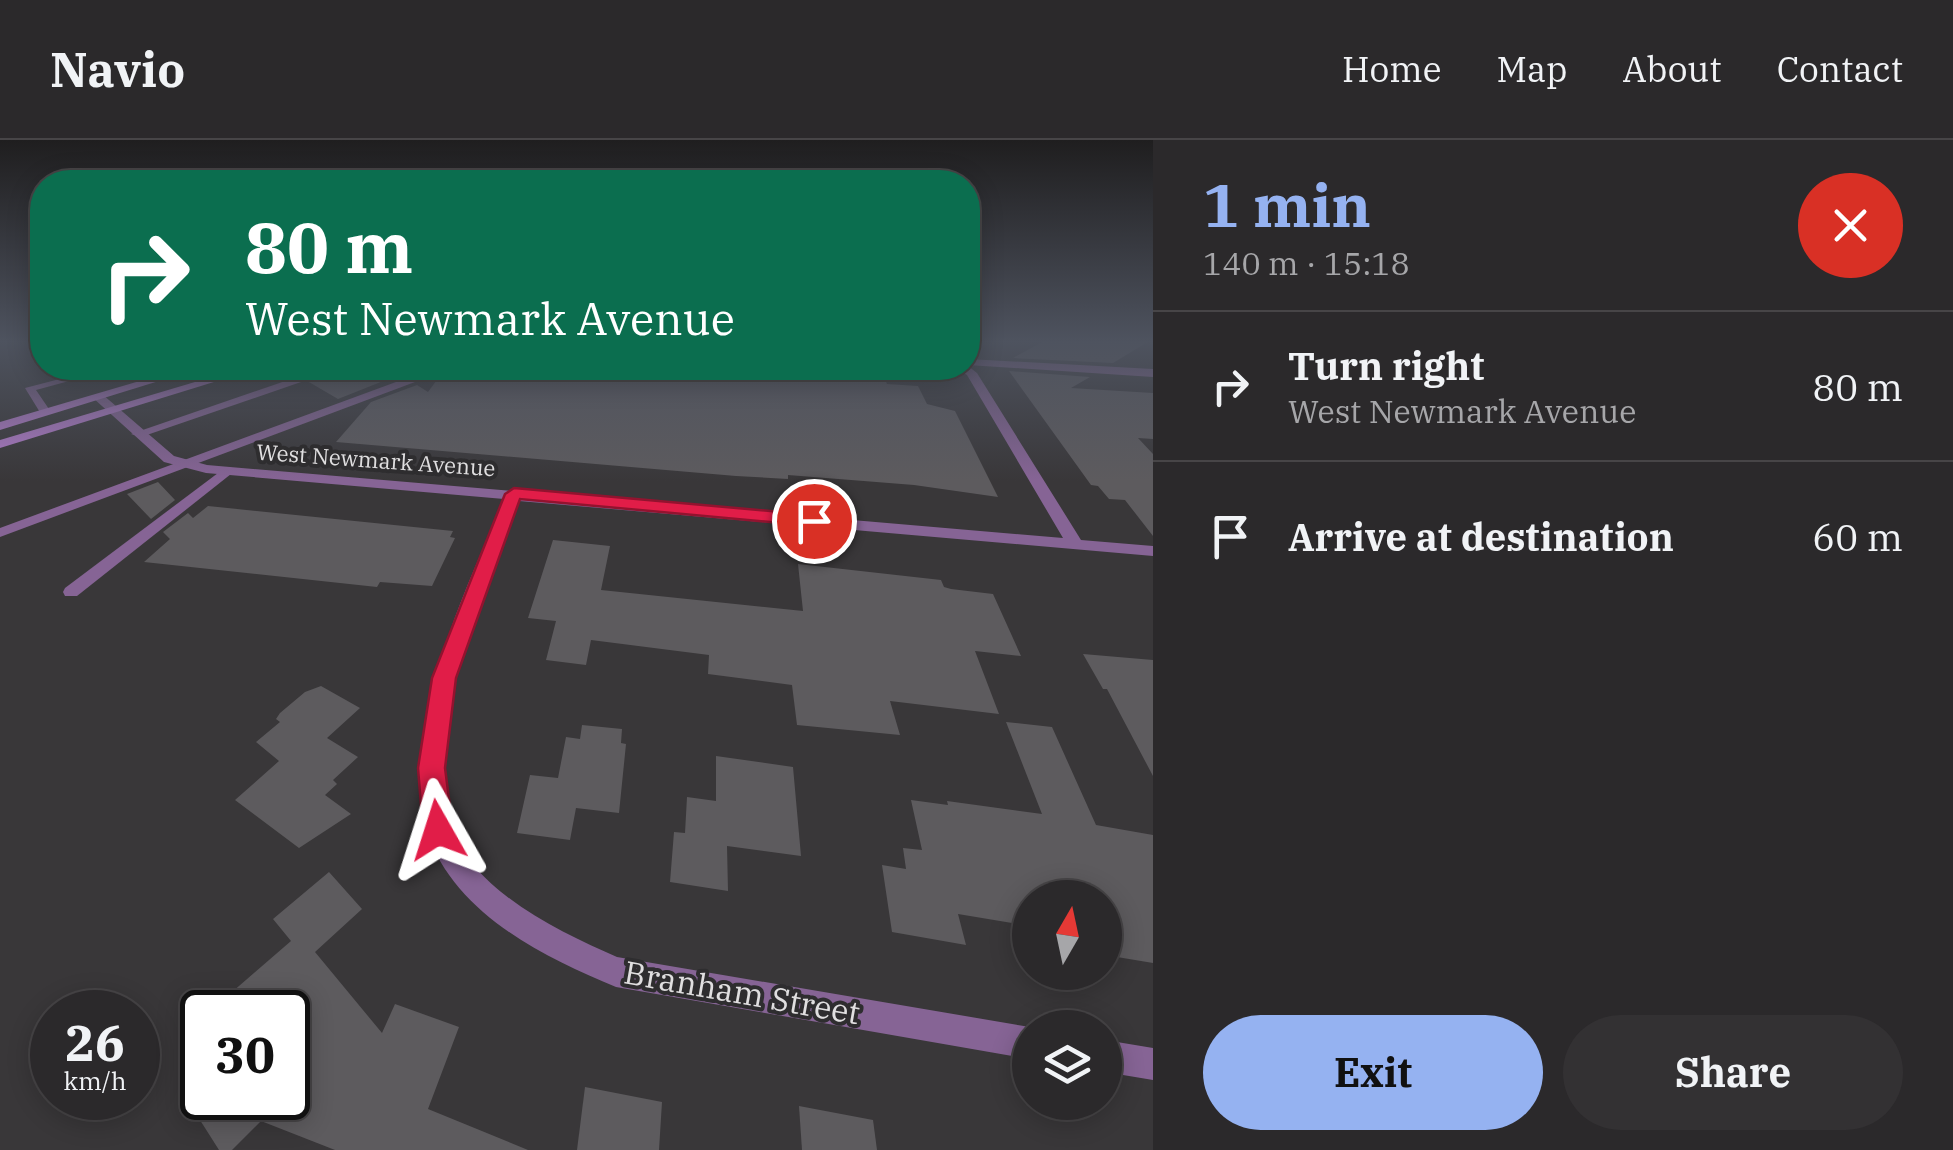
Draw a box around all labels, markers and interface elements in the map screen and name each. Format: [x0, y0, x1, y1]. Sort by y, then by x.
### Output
text: Navio [50, 38, 185, 100]
text: Home [1342, 46, 1441, 92]
text: Map [1496, 46, 1568, 92]
text: About [1623, 46, 1722, 92]
text: Contact [1777, 46, 1903, 92]
text: 1 min [1203, 165, 1371, 244]
button: close [1798, 173, 1903, 278]
text: 80 m [245, 201, 413, 292]
icon: right [80, 210, 210, 340]
text: 140 m · 15:18 [1203, 242, 1410, 284]
text: West Newmark Avenue [245, 289, 735, 347]
text: Turn right [1288, 341, 1484, 390]
icon: right [1203, 359, 1258, 414]
text: 80 m [1812, 362, 1903, 411]
text: West Newmark Avenue [1288, 390, 1636, 432]
street label: West Newmark Avenue [256, 437, 496, 482]
pin [772, 479, 857, 564]
icon: arrive [787, 494, 842, 549]
icon: arrive [1203, 509, 1258, 564]
text: Arrive at destination [1288, 512, 1674, 561]
text: 60 m [1812, 512, 1903, 561]
position arrow [386, 778, 490, 882]
north arrow [1012, 880, 1122, 990]
map controls [1012, 880, 1122, 1120]
street label: Branham Street [621, 951, 863, 1033]
speed limit sign: 30 [180, 990, 310, 1120]
text: 26 [65, 1010, 125, 1075]
button: layers [1012, 1010, 1122, 1120]
button: Exit [1203, 1015, 1543, 1130]
button: Share [1563, 1015, 1903, 1130]
text: km/h [63, 1064, 127, 1097]

